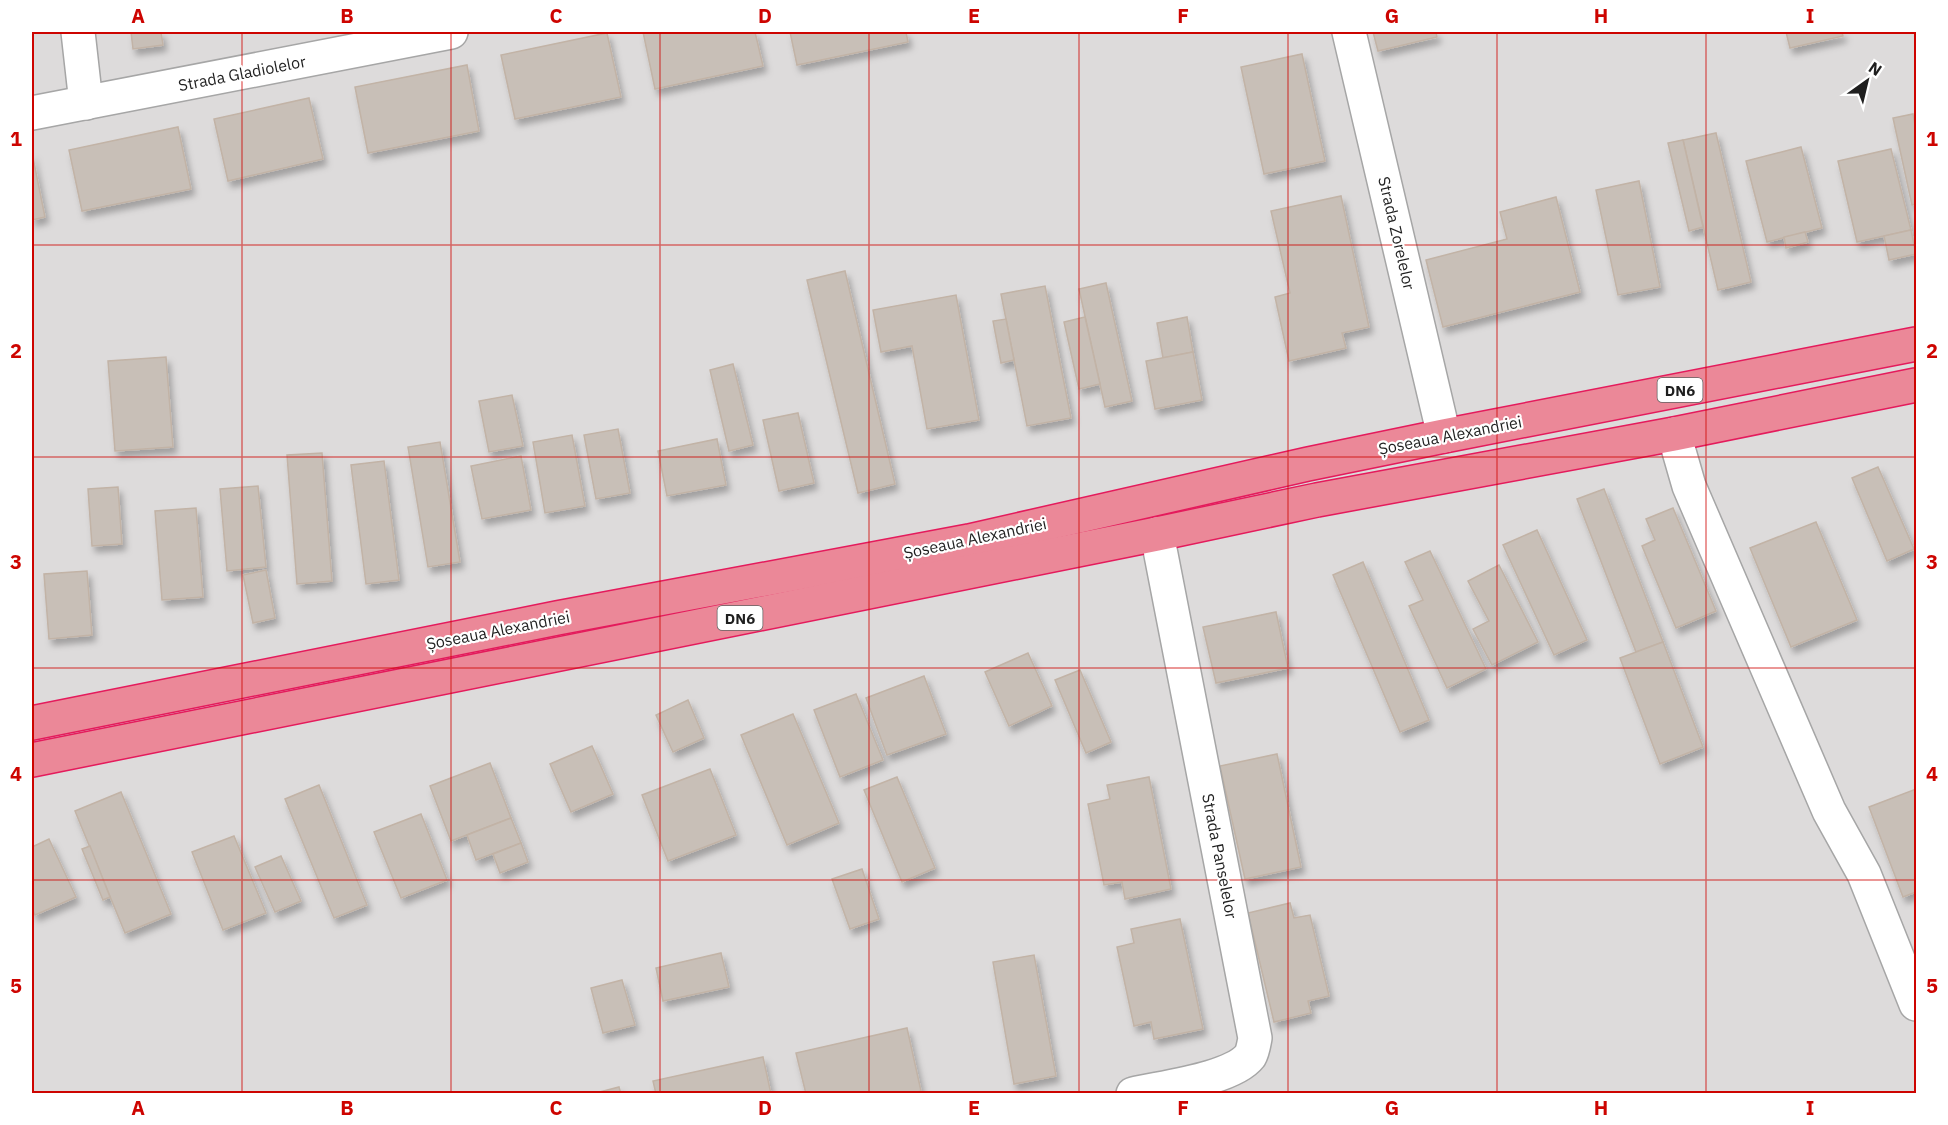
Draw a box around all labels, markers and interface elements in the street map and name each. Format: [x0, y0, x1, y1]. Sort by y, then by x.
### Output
text: A [131, 2, 145, 29]
text: B [340, 2, 354, 29]
text: C [549, 2, 563, 29]
text: D [758, 2, 772, 29]
text: E [968, 2, 980, 29]
text: F [1177, 2, 1189, 29]
text: G [1385, 2, 1399, 29]
text: H [1594, 2, 1608, 29]
text: I [1806, 2, 1814, 29]
street label: Strada Gladiolelor [177, 51, 308, 95]
north arrow [1837, 51, 1897, 111]
text: N [1865, 57, 1886, 80]
text: 1 [10, 125, 22, 152]
text: 1 [1926, 125, 1938, 152]
street label: Strada Zorelelor [1374, 174, 1420, 292]
text: 2 [10, 337, 22, 364]
text: 2 [1926, 337, 1938, 364]
road number: DN6 [1658, 378, 1702, 402]
street label: Șoseaua Alexandriei [1377, 411, 1523, 459]
street label: Șoseaua Alexandriei [902, 513, 1048, 563]
text: 3 [10, 548, 22, 575]
text: 3 [1926, 548, 1938, 575]
street label: Șoseaua Alexandriei [425, 606, 571, 654]
road number: DN6 [718, 606, 762, 630]
text: 4 [10, 760, 22, 787]
text: 4 [1926, 760, 1938, 787]
street label: Strada Panselelor [1198, 792, 1242, 920]
text: 5 [10, 972, 22, 999]
text: 5 [1926, 972, 1938, 999]
text: A [131, 1094, 145, 1121]
text: B [340, 1094, 354, 1121]
text: C [549, 1094, 563, 1121]
text: D [758, 1094, 772, 1121]
text: E [968, 1094, 980, 1121]
text: F [1177, 1094, 1189, 1121]
text: G [1385, 1094, 1399, 1121]
text: H [1594, 1094, 1608, 1121]
text: I [1806, 1094, 1814, 1121]

